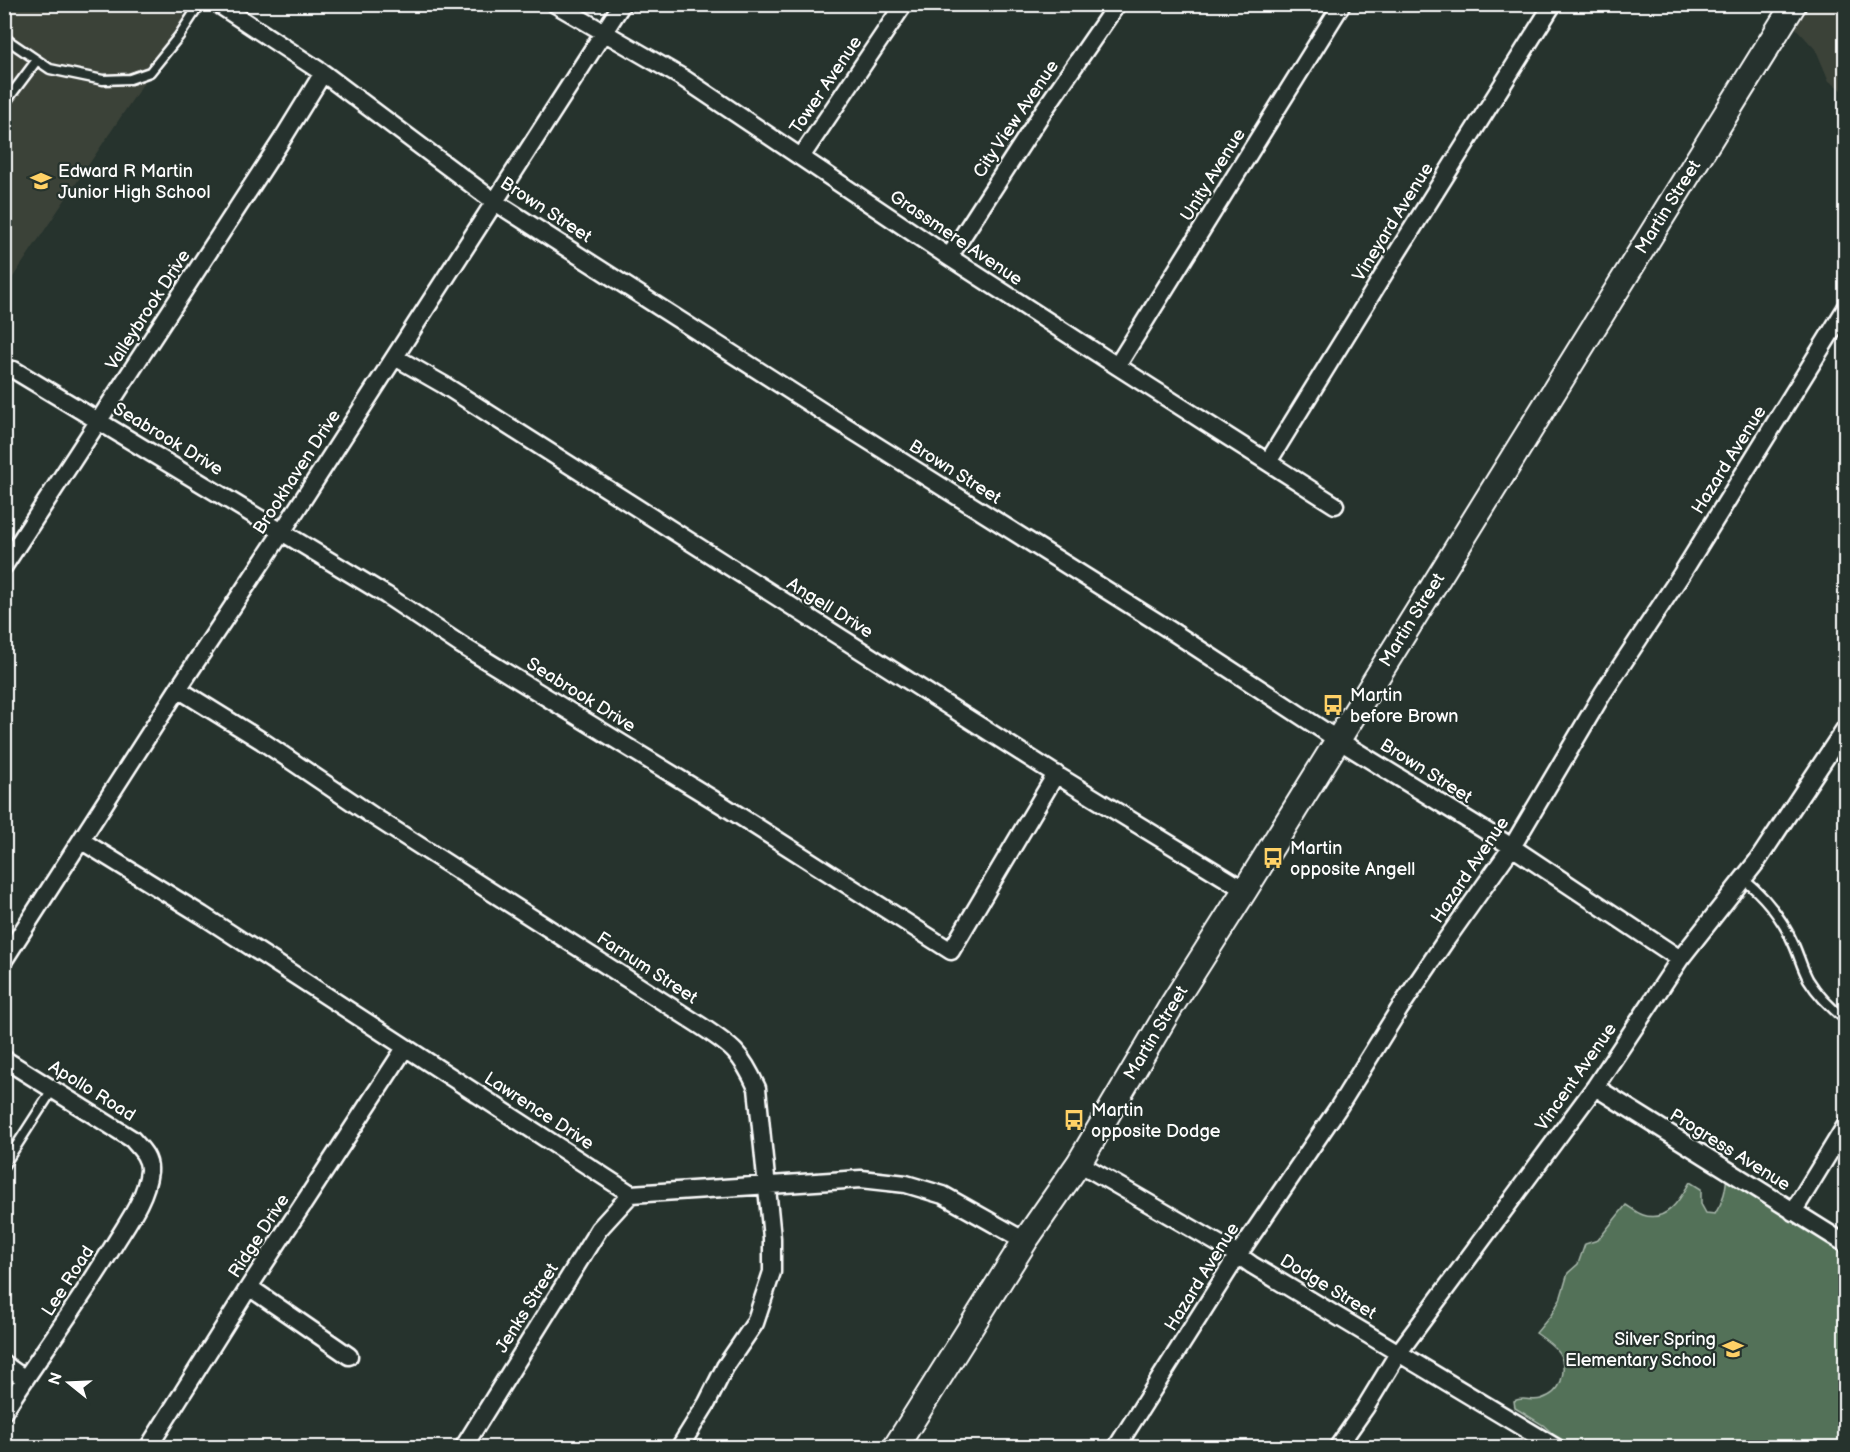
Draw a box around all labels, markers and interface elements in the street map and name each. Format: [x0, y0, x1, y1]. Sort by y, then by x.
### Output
street label: Tower Avenue [786, 32, 867, 138]
street label: City View Avenue [969, 56, 1063, 182]
street label: Unity Avenue [1176, 125, 1250, 225]
street label: Martin Street [1631, 156, 1705, 258]
street label: Vineyard Avenue [1348, 159, 1438, 285]
place label: Edward R Martin Junior High School [58, 161, 210, 203]
school or university icon: Edward R Martin Junior High School [29, 169, 53, 193]
street label: Brown Street [496, 173, 596, 248]
street label: Grassmere Avenue [886, 186, 1027, 290]
street label: Valleybrook Drive [101, 246, 195, 374]
street label: Seabrook Drive [109, 398, 227, 480]
street label: Hazard Avenue [1687, 402, 1771, 518]
street label: Brookhaven Drive [249, 405, 345, 538]
street label: Brown Street [905, 435, 1005, 509]
street label: Martin Street [1375, 569, 1449, 671]
street label: Angell Drive [783, 573, 877, 643]
street label: Seabrook Drive [523, 653, 640, 737]
place label: Martin before Brown [1350, 685, 1458, 727]
bus stop icon: Martin before Brown [1321, 693, 1345, 717]
street label: Brown Street [1376, 734, 1476, 808]
street label: Hazard Avenue [1427, 813, 1513, 927]
place label: Martin opposite Angell [1290, 838, 1415, 880]
bus stop icon: Martin opposite Angell [1261, 846, 1285, 870]
street label: Farnum Street [593, 928, 702, 1009]
street label: Martin Street [1120, 982, 1193, 1084]
street label: Vincent Avenue [1531, 1019, 1621, 1135]
street label: Apollo Road [45, 1056, 139, 1126]
street label: Lawrence Drive [480, 1068, 598, 1154]
place label: Martin opposite Dodge [1091, 1100, 1221, 1142]
street label: Progress Avenue [1666, 1105, 1794, 1196]
bus stop icon: Martin opposite Dodge [1062, 1108, 1086, 1132]
street label: Ridge Drive [224, 1190, 294, 1282]
street label: Hazard Avenue [1160, 1219, 1244, 1335]
street label: Lee Road [38, 1242, 98, 1320]
street label: Dodge Street [1276, 1250, 1380, 1324]
street label: Jenks Street [491, 1259, 563, 1357]
place label: Silver Spring Elementary School [1565, 1329, 1716, 1371]
school or university icon: Silver Spring Elementary School [1721, 1337, 1745, 1361]
north arrow [39, 1353, 99, 1413]
text: N [45, 1370, 67, 1387]

